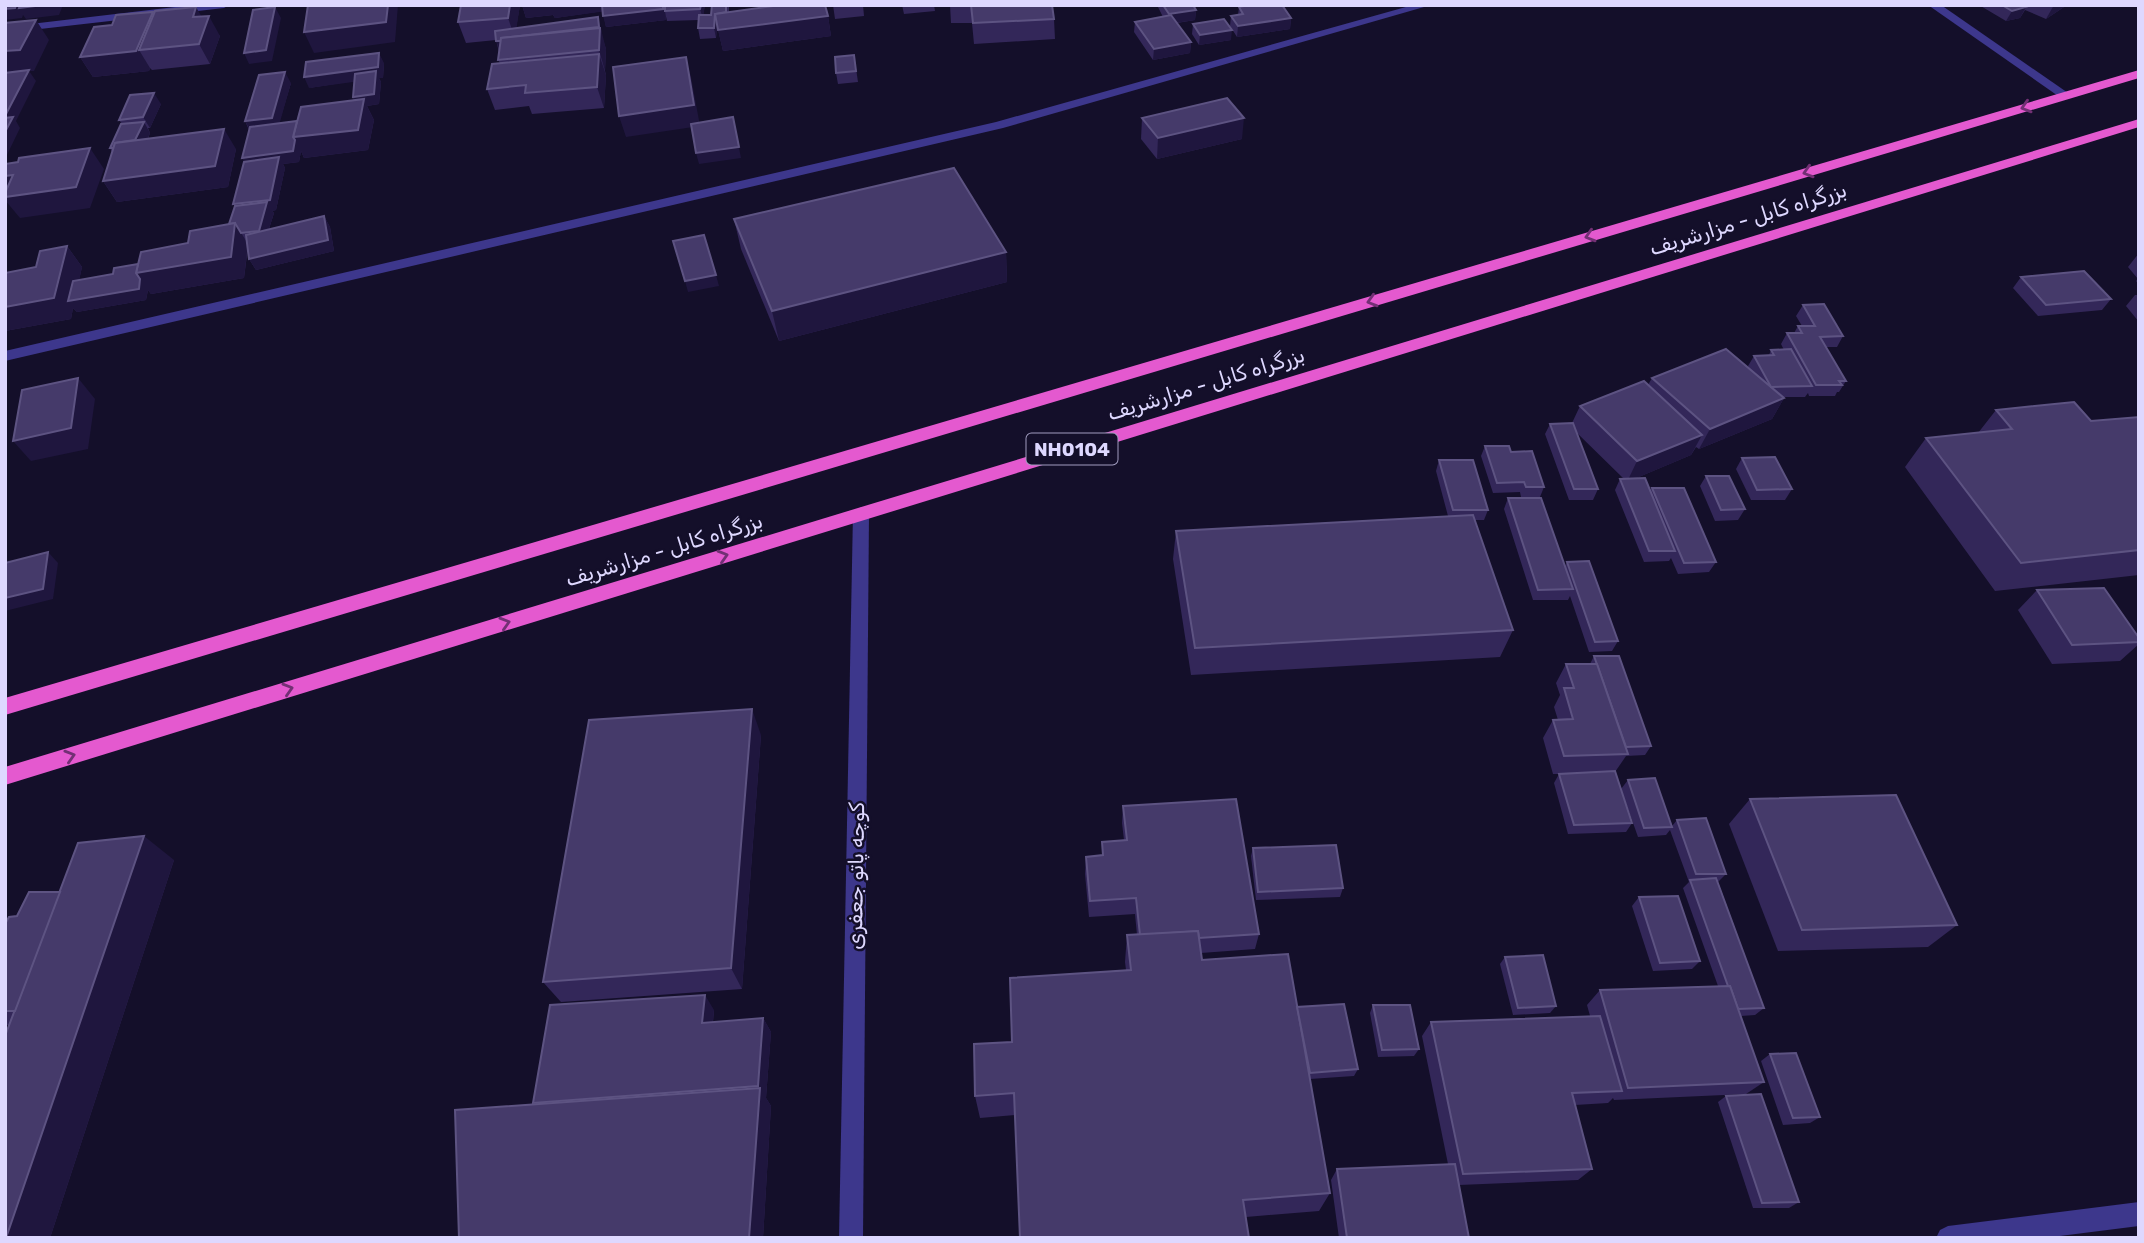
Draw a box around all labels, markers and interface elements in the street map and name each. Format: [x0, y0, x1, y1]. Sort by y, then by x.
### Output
one-way arrow [2020, 98, 2032, 113]
one-way arrow [1802, 163, 1814, 178]
street label: بزرگراه کابل - مزارشریف [1646, 177, 1850, 260]
one-way arrow [1584, 228, 1596, 243]
one-way arrow [1366, 293, 1378, 308]
street label: بزرگراه کابل - مزارشریف [1104, 342, 1308, 425]
road number: NH0104 [1026, 433, 1118, 464]
street label: بزرگراه کابل - مزارشریف [562, 508, 766, 591]
one-way arrow [717, 549, 729, 564]
one-way arrow [499, 616, 511, 631]
one-way arrow [282, 683, 294, 698]
one-way arrow [64, 750, 76, 765]
street label: کوچه پاتو جعفری [842, 801, 871, 950]

